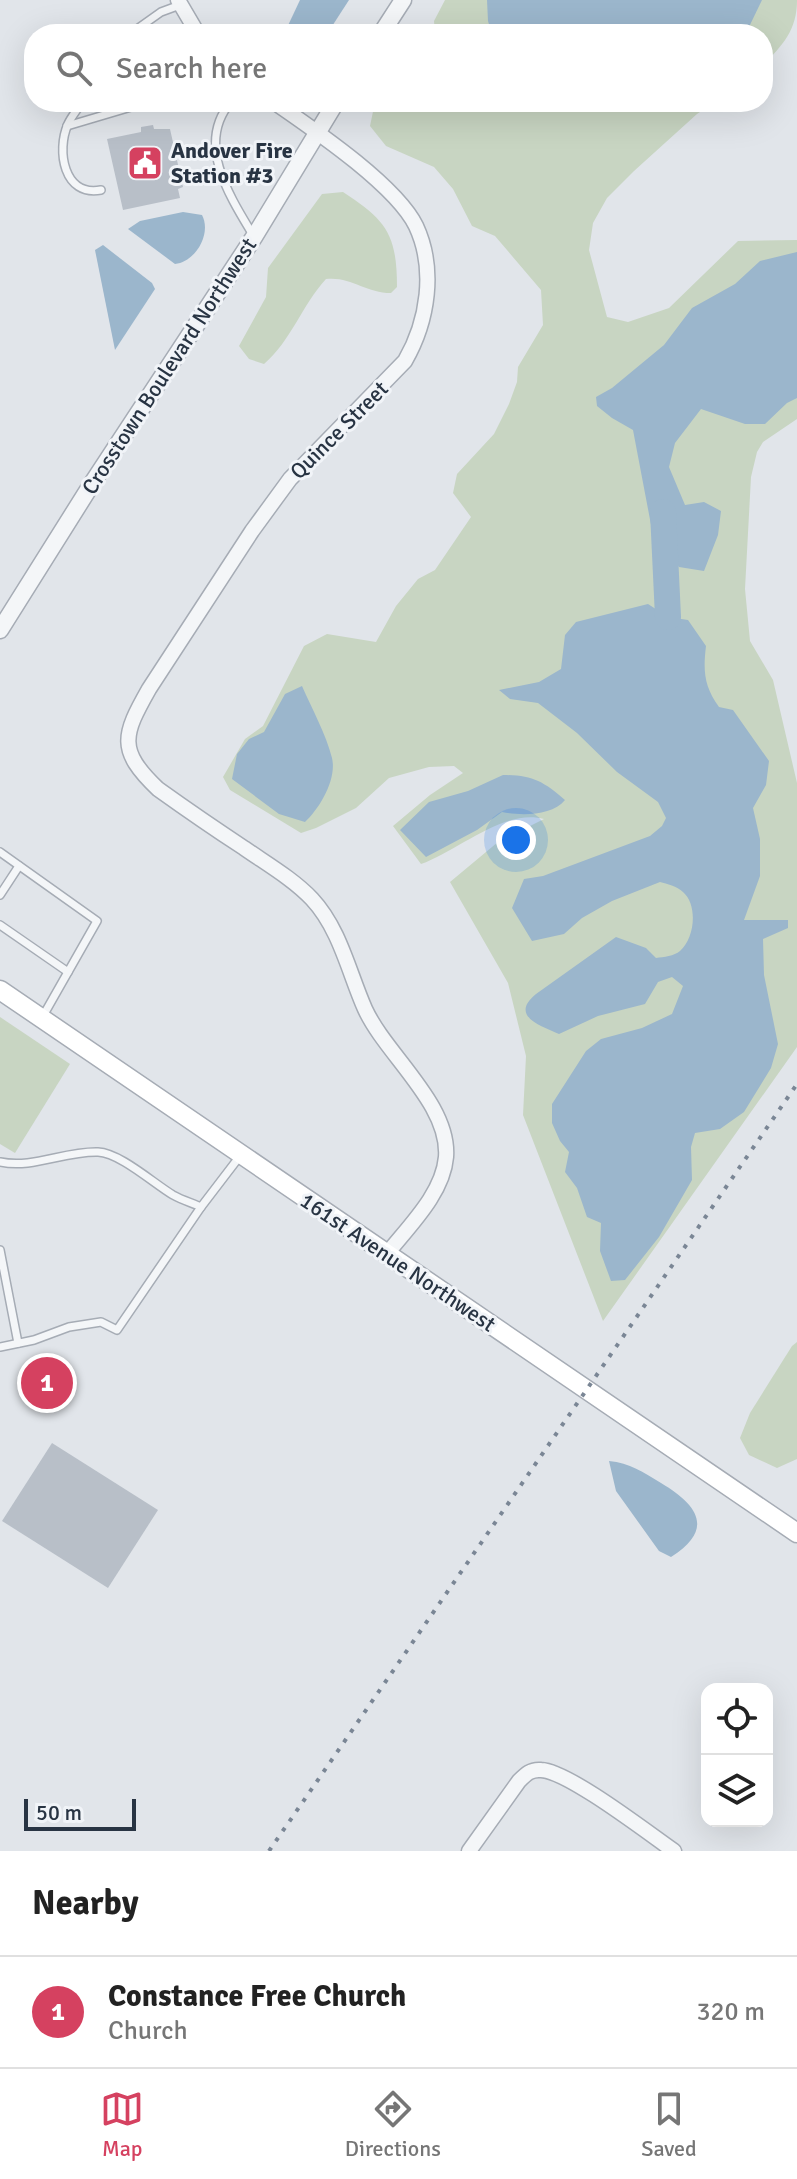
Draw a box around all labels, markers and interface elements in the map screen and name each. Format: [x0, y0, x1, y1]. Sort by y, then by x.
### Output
search box [24, 24, 773, 112]
icon: search [52, 46, 96, 90]
text: Search here [116, 50, 267, 87]
place label: Andover Fire Station #3 [171, 137, 293, 189]
public building icon: Andover Fire Station #3 [126, 144, 164, 182]
street label: Crosstown Boulevard Northwest [76, 232, 262, 499]
street label: Quince Street [284, 375, 394, 485]
your location [496, 820, 536, 860]
street label: 161st Avenue Northwest [295, 1187, 501, 1338]
pin: 1 [21, 1353, 73, 1413]
map controls [701, 1683, 773, 1827]
button: locate [701, 1683, 773, 1755]
button: layers [701, 1755, 773, 1827]
scale bar [24, 1795, 136, 1831]
text: 50 m [36, 1799, 82, 1826]
text: Nearby [32, 1882, 139, 1924]
text: Constance Free Church [108, 1978, 406, 2015]
text: 1 [51, 1996, 65, 2028]
text: 320 m [696, 1996, 765, 2028]
text: Church [108, 2015, 188, 2047]
tab: Map [100, 2087, 144, 2162]
tab: Directions [345, 2087, 441, 2162]
tab: Saved [641, 2087, 697, 2162]

